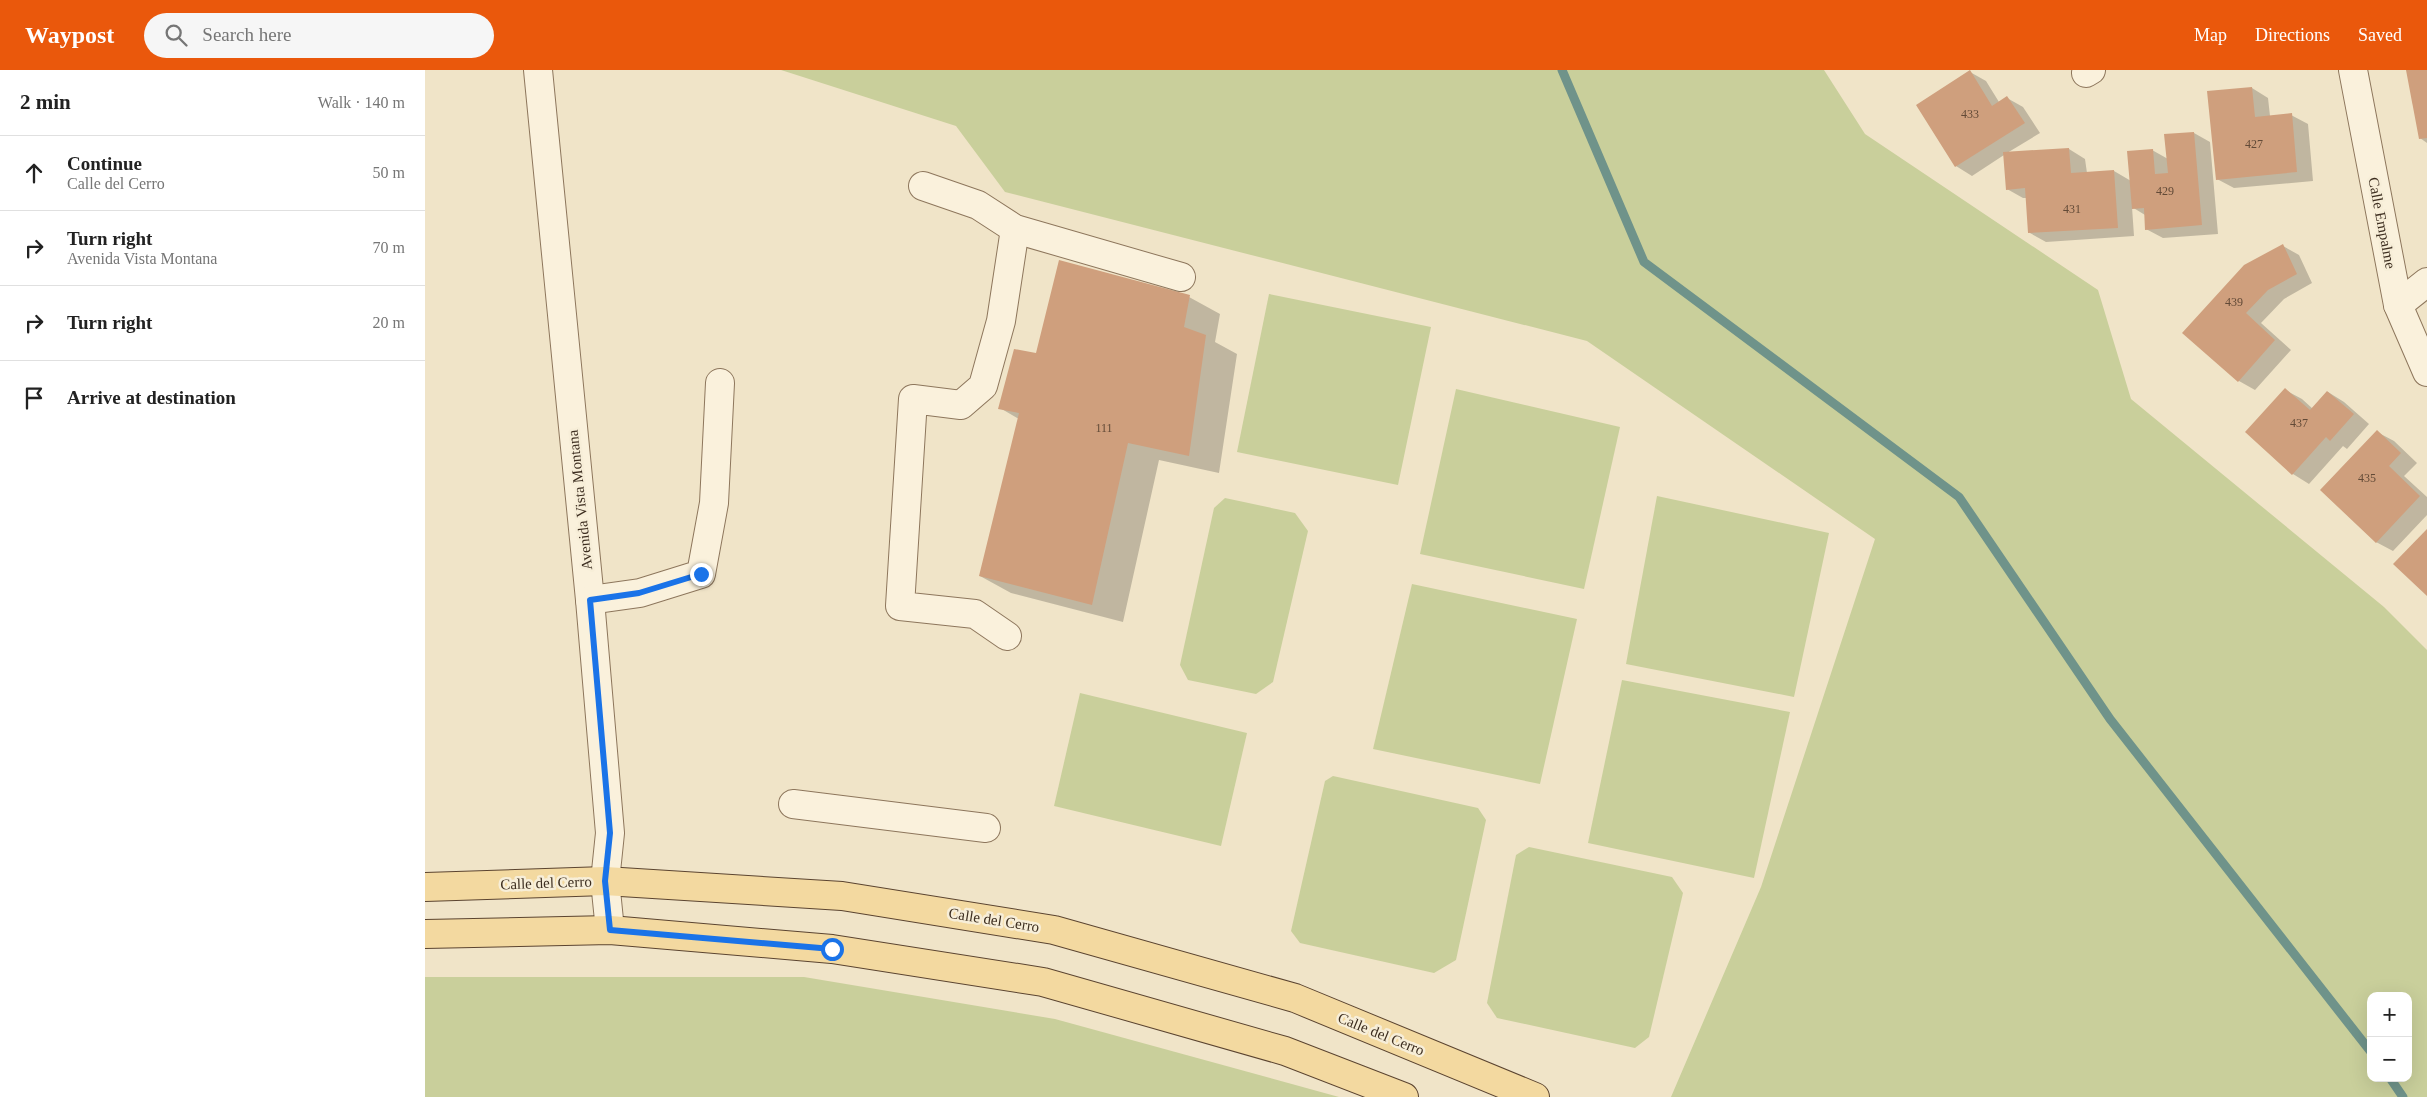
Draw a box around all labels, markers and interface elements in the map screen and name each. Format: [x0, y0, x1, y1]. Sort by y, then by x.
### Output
search box [144, 13, 494, 58]
icon: search [162, 21, 190, 49]
text: Waypost [25, 22, 114, 48]
text: Search here [202, 24, 292, 45]
text: Map [2194, 25, 2227, 45]
text: Directions [2255, 25, 2330, 45]
text: Saved [2358, 25, 2402, 45]
text: 2 min [20, 90, 71, 114]
text: Walk · 140 m [318, 94, 405, 111]
house number: 433 [1961, 107, 1979, 121]
house number: 427 [2245, 137, 2263, 151]
text: Continue [67, 153, 142, 174]
icon: ahead [20, 159, 48, 187]
text: 50 m [373, 164, 405, 181]
text: Calle del Cerro [67, 175, 165, 192]
street label: Calle Empalme [2365, 176, 2399, 270]
house number: 429 [2156, 184, 2174, 198]
house number: 431 [2063, 202, 2081, 216]
text: Turn right [67, 228, 152, 249]
icon: right [20, 234, 48, 262]
text: 70 m [373, 239, 405, 256]
text: Avenida Vista Montana [67, 250, 217, 267]
house number: 439 [2225, 295, 2243, 309]
icon: right [20, 309, 48, 337]
text: Turn right [67, 312, 152, 333]
text: 20 m [373, 314, 405, 331]
icon: arrive [20, 384, 48, 412]
text: Arrive at destination [67, 387, 236, 408]
house number: 437 [2290, 416, 2308, 430]
house number: 111 [1095, 421, 1113, 435]
street label: Avenida Vista Montana [565, 429, 595, 571]
house number: 435 [2358, 471, 2376, 485]
route end [690, 563, 713, 586]
street label: Calle del Cerro [500, 873, 592, 893]
street label: Calle del Cerro [947, 905, 1041, 935]
route start [821, 938, 844, 961]
map controls [2367, 992, 2412, 1082]
button: + [2367, 992, 2412, 1037]
street label: Calle del Cerro [1336, 1009, 1426, 1059]
button: − [2367, 1037, 2412, 1082]

